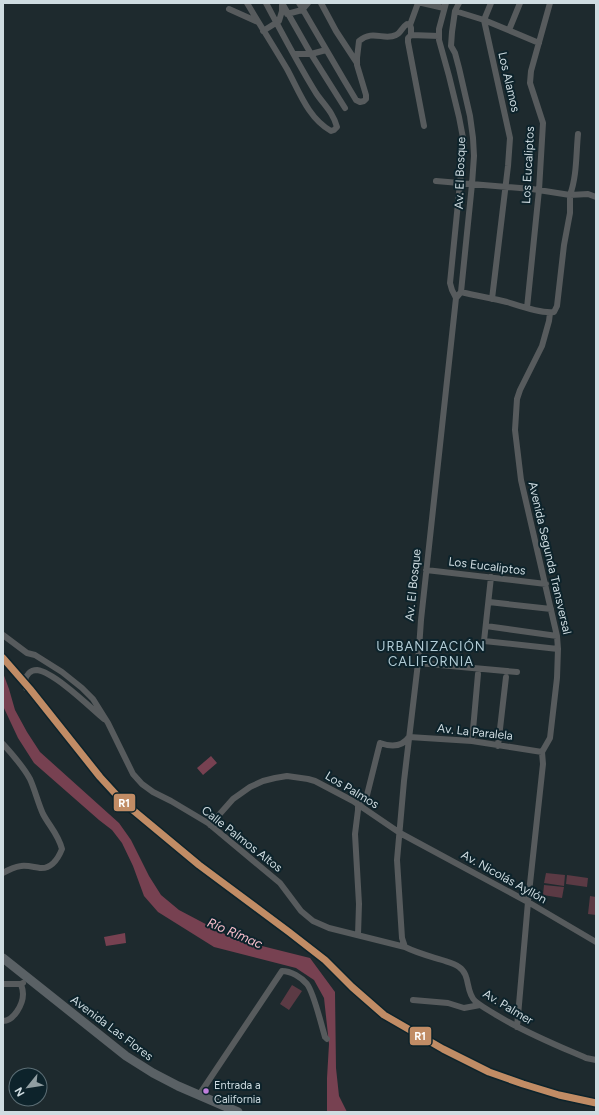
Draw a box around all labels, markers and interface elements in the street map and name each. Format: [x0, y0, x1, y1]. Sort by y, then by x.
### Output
street label: Los Alamos [495, 51, 523, 114]
street label: Los Eucaliptos [519, 125, 537, 204]
street label: Av. El Bosque [452, 136, 468, 209]
street label: Avenida Segunda Transversal [526, 480, 574, 636]
street label: Av. El Bosque [402, 548, 424, 622]
street label: Los Eucaliptos [448, 554, 527, 578]
district label: URBANIZACIÓN CALIFORNIA [376, 639, 486, 669]
street label: Av. La Paralela [436, 721, 514, 743]
street label: Los Palmos [323, 769, 382, 812]
line badge: R1 [113, 793, 136, 812]
text: R1 [118, 797, 130, 810]
street label: Calle Palmos Altos [199, 803, 286, 875]
street label: Av. Nicolás Ayllón [459, 848, 550, 906]
water label: Río Rímac [205, 915, 265, 951]
street label: Av. Palmer [480, 987, 536, 1027]
street label: Avenida Las Flores [68, 992, 156, 1064]
line badge: R1 [409, 1026, 432, 1046]
text: R1 [414, 1030, 426, 1043]
north arrow [8, 1067, 48, 1107]
place label: Entrada a California [214, 1079, 261, 1106]
text: N [12, 1085, 28, 1099]
marker: Entrada a California [201, 1086, 211, 1096]

